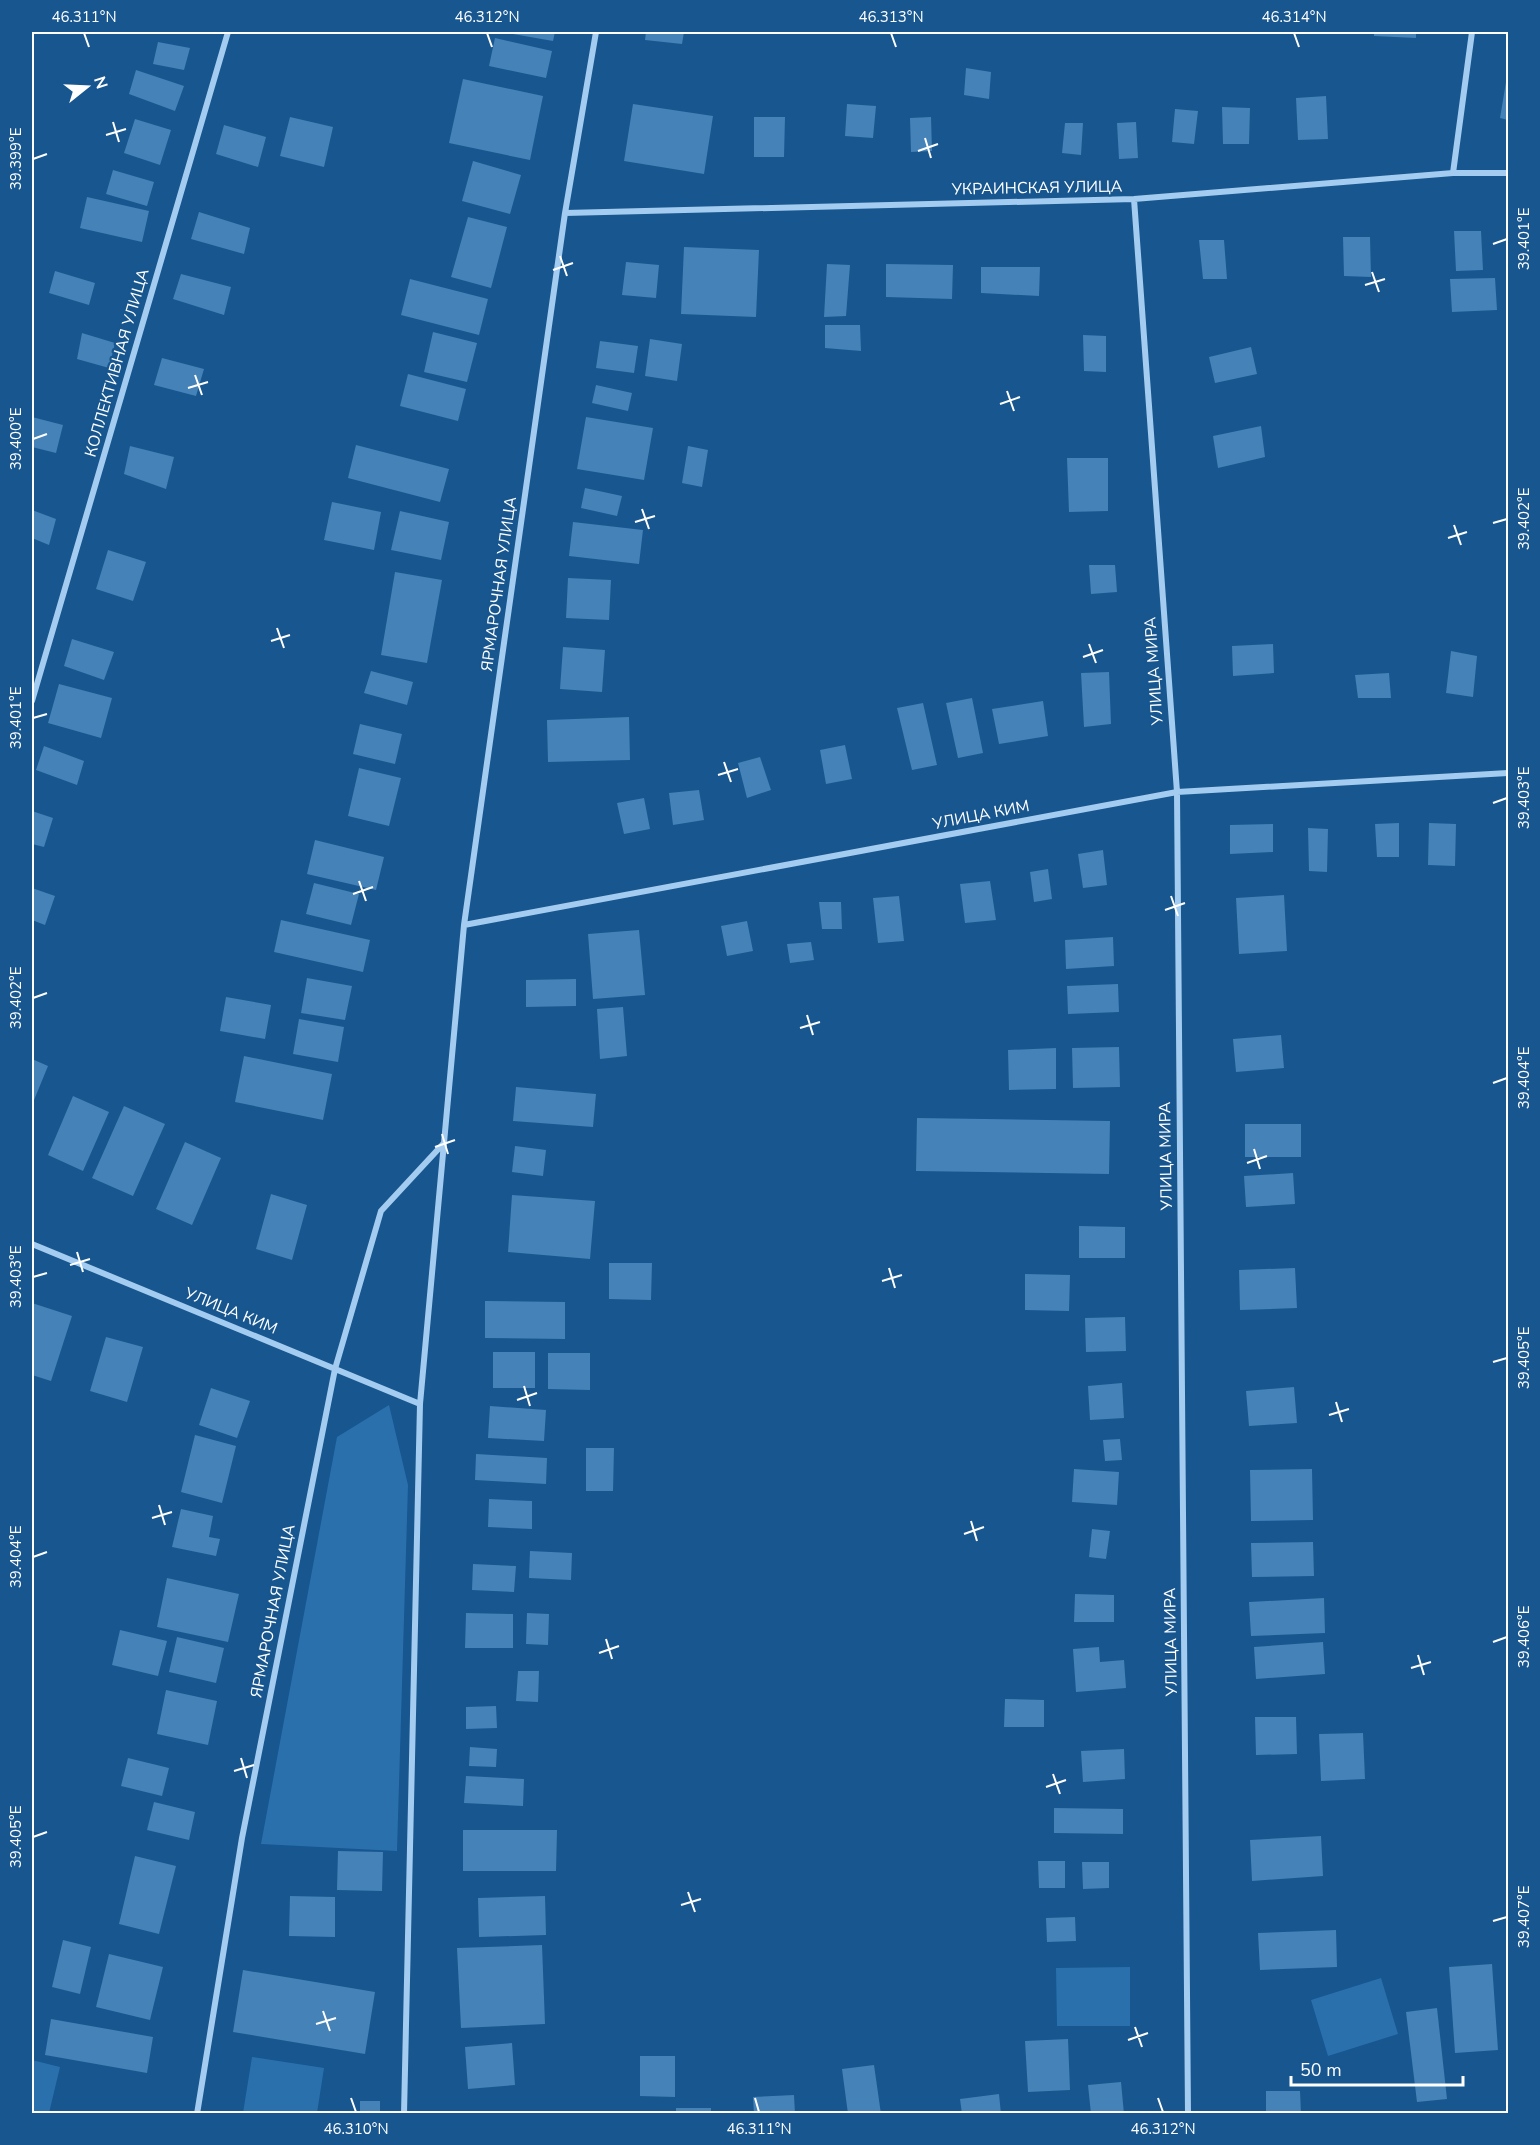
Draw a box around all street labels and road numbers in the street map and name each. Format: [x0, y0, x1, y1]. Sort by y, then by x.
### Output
street label: УКРАИНСКАЯ УЛИЦА [950, 176, 1123, 201]
street label: КОЛЛЕКТИВНАЯ УЛИЦА [80, 266, 155, 460]
street label: ЯРМАРОЧНАЯ УЛИЦА [476, 495, 522, 673]
street label: УЛИЦА МИРА [1139, 616, 1169, 727]
street label: УЛИЦА КИМ [930, 795, 1031, 835]
street label: УЛИЦА МИРА [1154, 1101, 1178, 1211]
street label: УЛИЦА КИМ [180, 1282, 281, 1340]
street label: ЯРМАРОЧНАЯ УЛИЦА [245, 1522, 301, 1700]
street label: УЛИЦА МИРА [1159, 1587, 1183, 1697]

